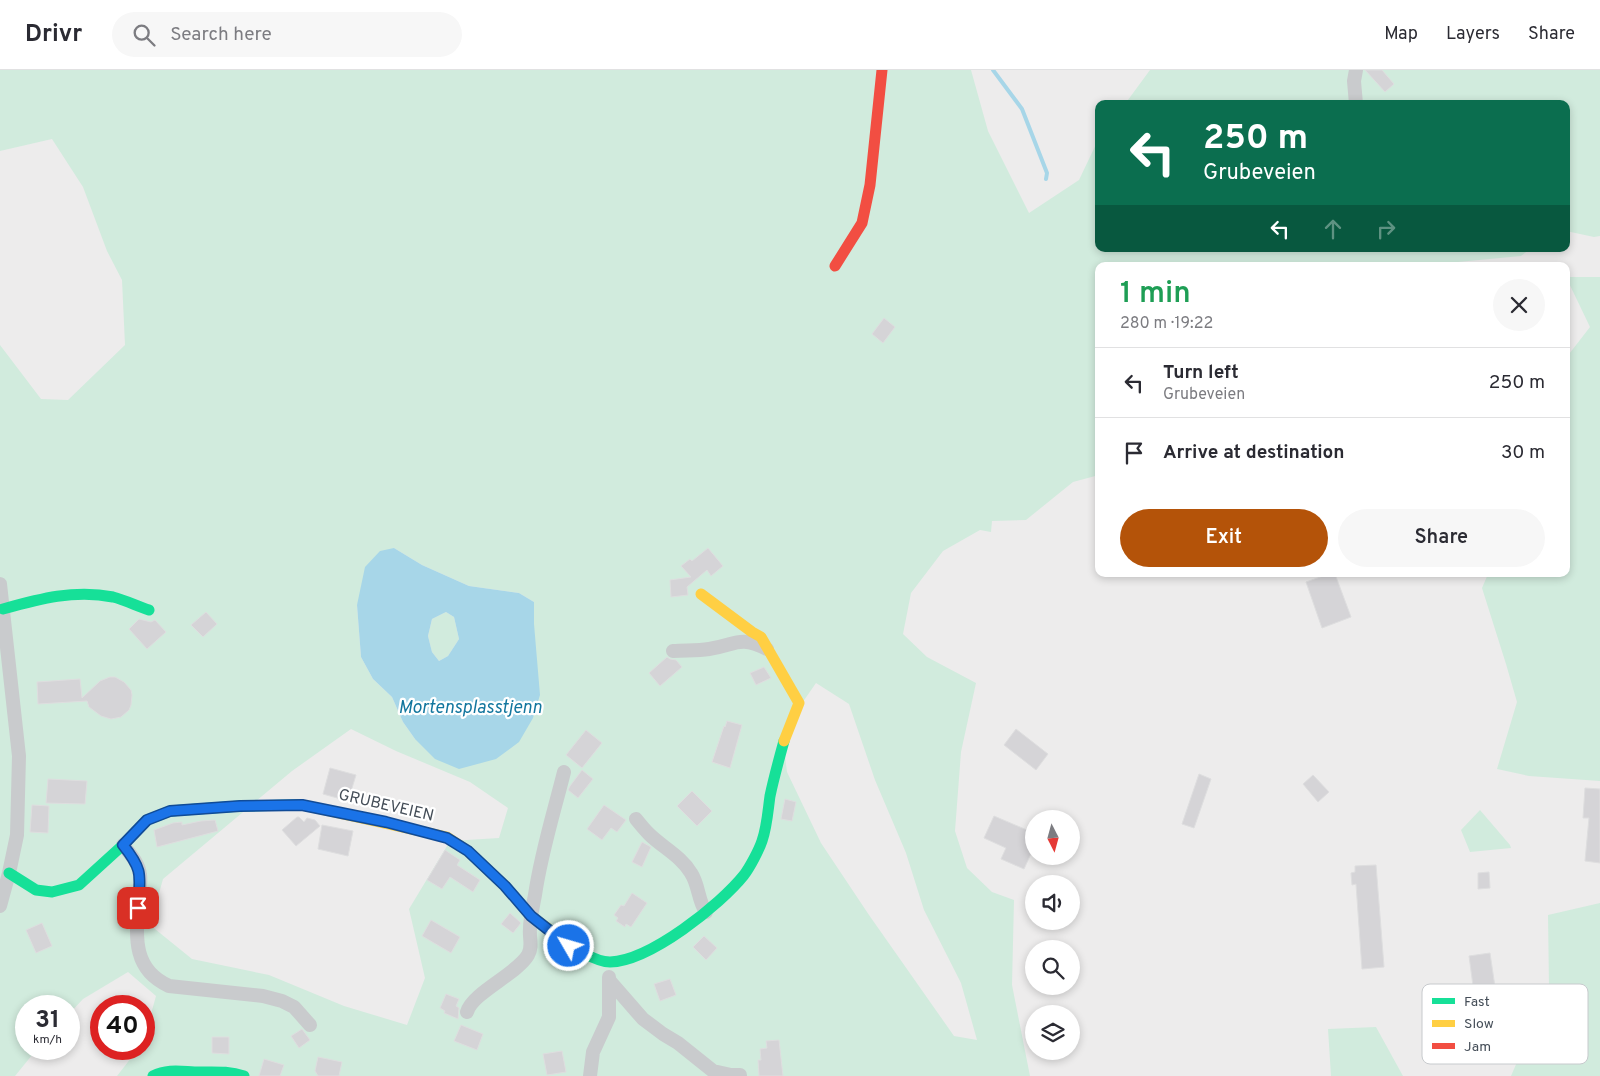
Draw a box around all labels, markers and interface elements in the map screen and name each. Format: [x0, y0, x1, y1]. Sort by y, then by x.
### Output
search box [112, 12, 462, 57]
text: Drivr [25, 20, 82, 50]
icon: search [130, 21, 158, 49]
text: Search here [170, 23, 272, 47]
text: Map [1384, 23, 1418, 46]
text: Layers [1446, 23, 1500, 46]
text: Share [1528, 23, 1575, 46]
text: 250 m [1203, 117, 1308, 161]
icon: left [1120, 120, 1185, 185]
text: Grubeveien [1203, 160, 1316, 187]
icon: left [1266, 215, 1294, 243]
icon: ahead [1319, 215, 1347, 243]
icon: right [1372, 215, 1400, 243]
text: 1 min [1120, 276, 1191, 313]
button: close [1493, 279, 1545, 331]
text: 280 m · 19:22 [1120, 314, 1213, 334]
text: Turn left [1163, 361, 1239, 385]
icon: left [1120, 369, 1148, 397]
text: 250 m [1489, 371, 1545, 395]
text: Grubeveien [1163, 385, 1245, 405]
icon: arrive [1120, 439, 1148, 467]
text: Arrive at destination [1163, 441, 1344, 465]
text: 30 m [1501, 441, 1545, 465]
button: Exit [1120, 509, 1328, 567]
button: Share [1338, 509, 1545, 567]
water label: Mortensplasstjenn [398, 697, 542, 720]
street label: GRUBEVEIEN [336, 785, 436, 827]
north arrow [1025, 810, 1080, 865]
map controls [1025, 810, 1080, 1060]
button: sound [1025, 875, 1080, 930]
pin [117, 887, 159, 929]
icon: arrive [124, 894, 152, 922]
position arrow [542, 919, 594, 971]
button: search [1025, 940, 1080, 995]
legend [1422, 984, 1588, 1064]
text: Fast [1464, 994, 1490, 1011]
speed limit sign: 40 [90, 995, 155, 1060]
text: 31 [35, 1005, 60, 1037]
button: layers [1025, 1005, 1080, 1060]
text: Slow [1464, 1016, 1494, 1033]
text: km/h [33, 1032, 62, 1048]
text: Jam [1464, 1039, 1491, 1056]

